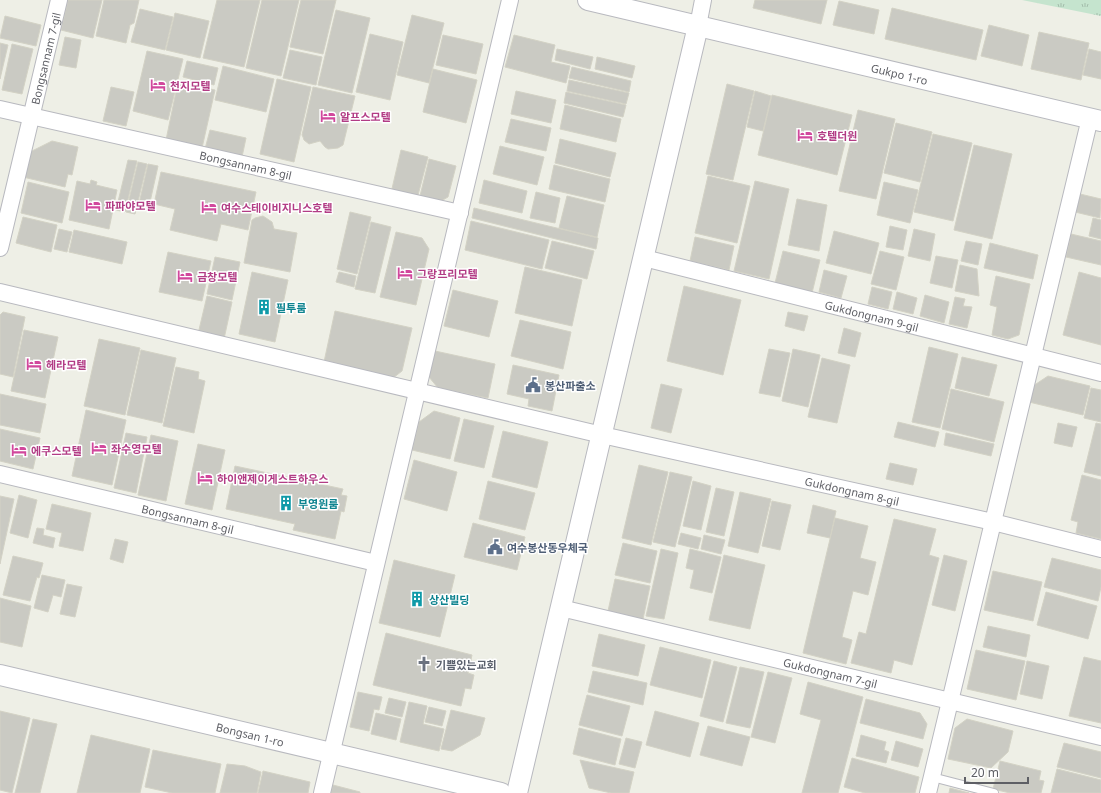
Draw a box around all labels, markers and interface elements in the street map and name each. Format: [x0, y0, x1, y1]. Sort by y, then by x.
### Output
street label: Bongsannam 7-gil [27, 11, 63, 106]
street label: Gukpo 1-ro [870, 60, 930, 87]
hotel icon: 천지모텔 [149, 76, 167, 94]
place label: 천지모텔 [170, 78, 210, 93]
hotel icon: 알프스모텔 [319, 107, 337, 125]
place label: 알프스모텔 [340, 109, 391, 124]
hotel icon: 호텔더원 [796, 126, 814, 144]
place label: 호텔더원 [817, 128, 857, 143]
street label: Bongsannam 8-gil [198, 147, 293, 182]
hotel icon: 파파야모텔 [84, 196, 102, 214]
place label: 파파야모텔 [105, 198, 156, 213]
hotel icon: 여수스테이비지니스호텔 [200, 198, 218, 216]
place label: 여수스테이비지니스호텔 [221, 200, 332, 215]
hotel icon: 그랑프리모텔 [396, 264, 414, 282]
place label: 그랑프리모텔 [417, 266, 478, 281]
hotel icon: 금창모텔 [176, 267, 194, 285]
place label: 금창모텔 [197, 269, 237, 284]
street label: Gukdongnam 9-gil [823, 296, 920, 334]
building icon: 필투룸 [255, 298, 273, 316]
place label: 필투룸 [276, 300, 306, 315]
hotel icon: 헤라모텔 [25, 355, 43, 373]
place label: 헤라모텔 [46, 357, 86, 372]
public building icon: 봉산파출소 [524, 376, 542, 394]
place label: 봉산파출소 [545, 378, 596, 393]
hotel icon: 좌수영모텔 [90, 439, 108, 457]
hotel icon: 에쿠스모텔 [10, 441, 28, 459]
place label: 좌수영모텔 [111, 441, 162, 456]
place label: 에쿠스모텔 [31, 443, 82, 458]
hotel icon: 하이앤제이게스트하우스 [196, 469, 214, 487]
place label: 하이앤제이게스트하우스 [217, 471, 328, 486]
street label: Gukdongnam 8-gil [804, 473, 901, 508]
building icon: 부영원룸 [277, 494, 295, 512]
place label: 부영원룸 [298, 496, 338, 511]
street label: Bongsannam 8-gil [140, 500, 235, 537]
public building icon: 여수봉산동우체국 [486, 538, 504, 556]
place label: 여수봉산동우체국 [507, 540, 588, 555]
building icon: 상산빌딩 [408, 590, 426, 608]
place label: 상산빌딩 [429, 592, 469, 607]
street label: Gukdongnam 7-gil [782, 654, 879, 691]
church icon: 기쁨있는교회 [415, 655, 433, 673]
place label: 기쁨있는교회 [436, 657, 497, 672]
street label: Bongsan 1-ro [215, 719, 286, 749]
scale bar [965, 759, 1028, 785]
text: 20 m [971, 764, 999, 781]

